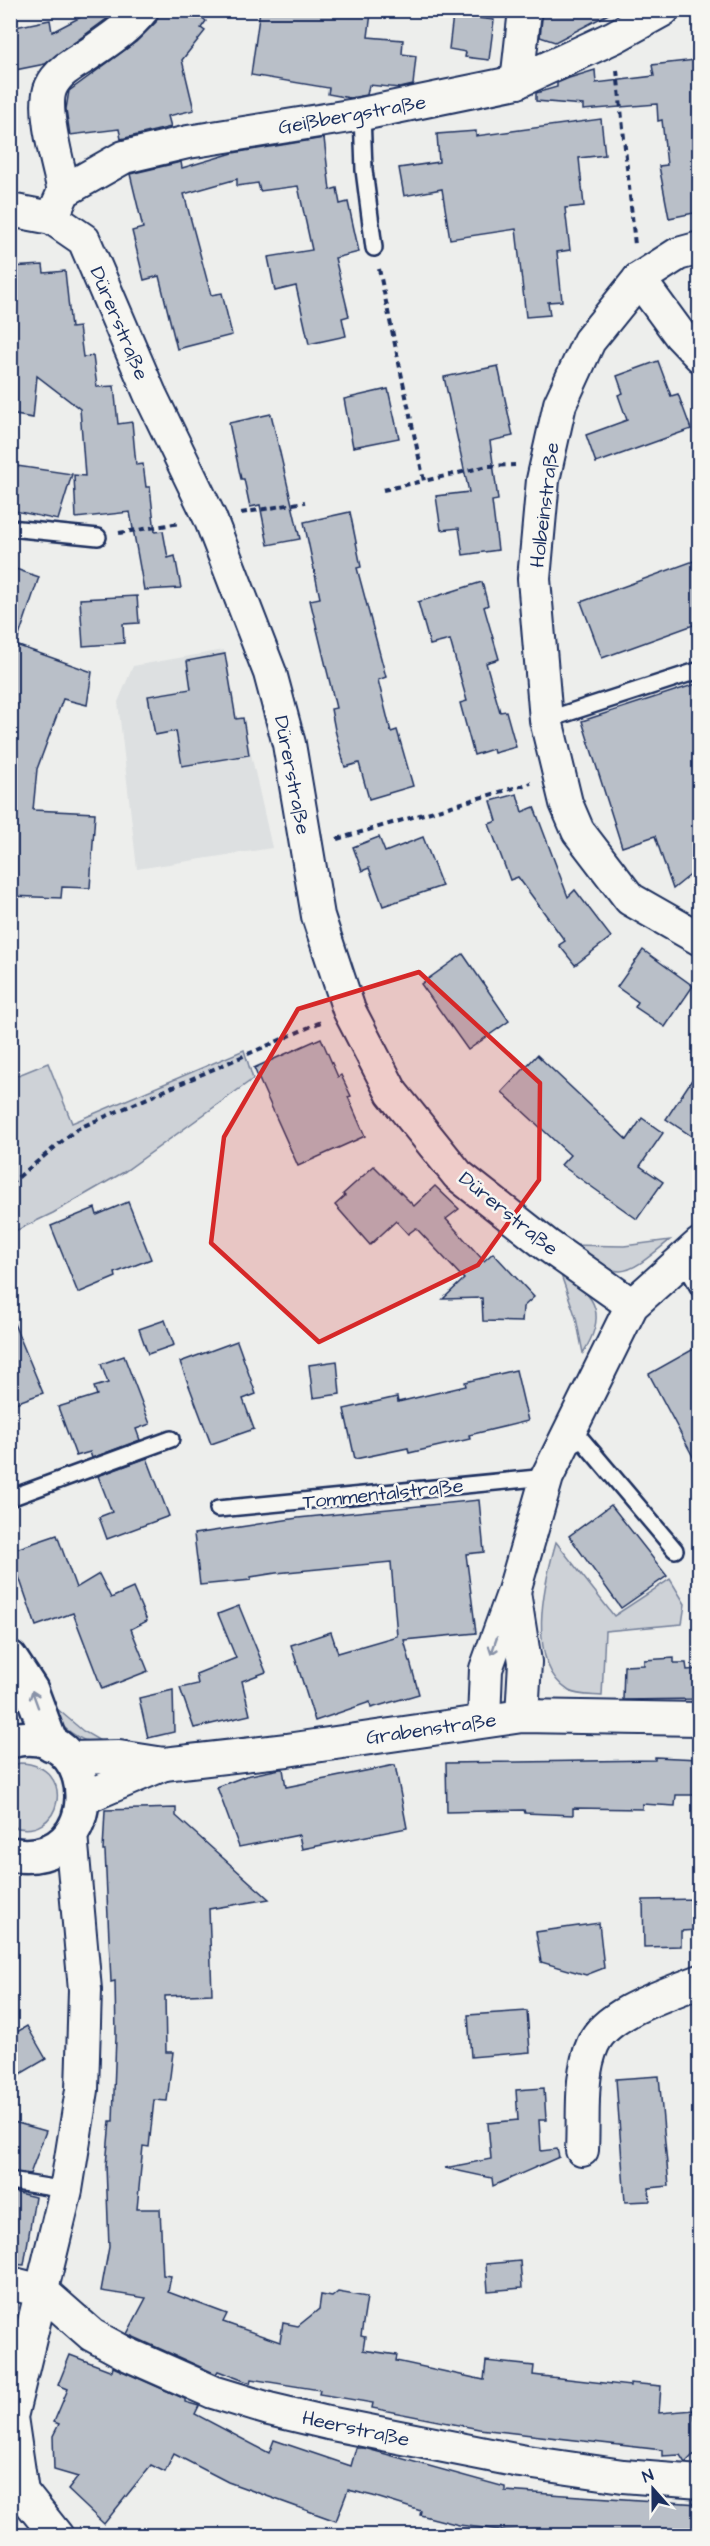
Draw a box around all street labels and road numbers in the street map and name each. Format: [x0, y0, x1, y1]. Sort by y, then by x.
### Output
street label: Geißbergstraße [276, 88, 429, 143]
street label: Dürerstraße [83, 263, 156, 384]
street label: Holbeinstraße [523, 441, 567, 569]
street label: Dürerstraße [267, 713, 317, 837]
street label: Dürerstraße [453, 1165, 564, 1263]
street label: Tommentalstraße [301, 1472, 465, 1516]
street label: Grabenstraße [364, 1706, 498, 1752]
street label: Heerstraße [299, 2404, 412, 2454]

